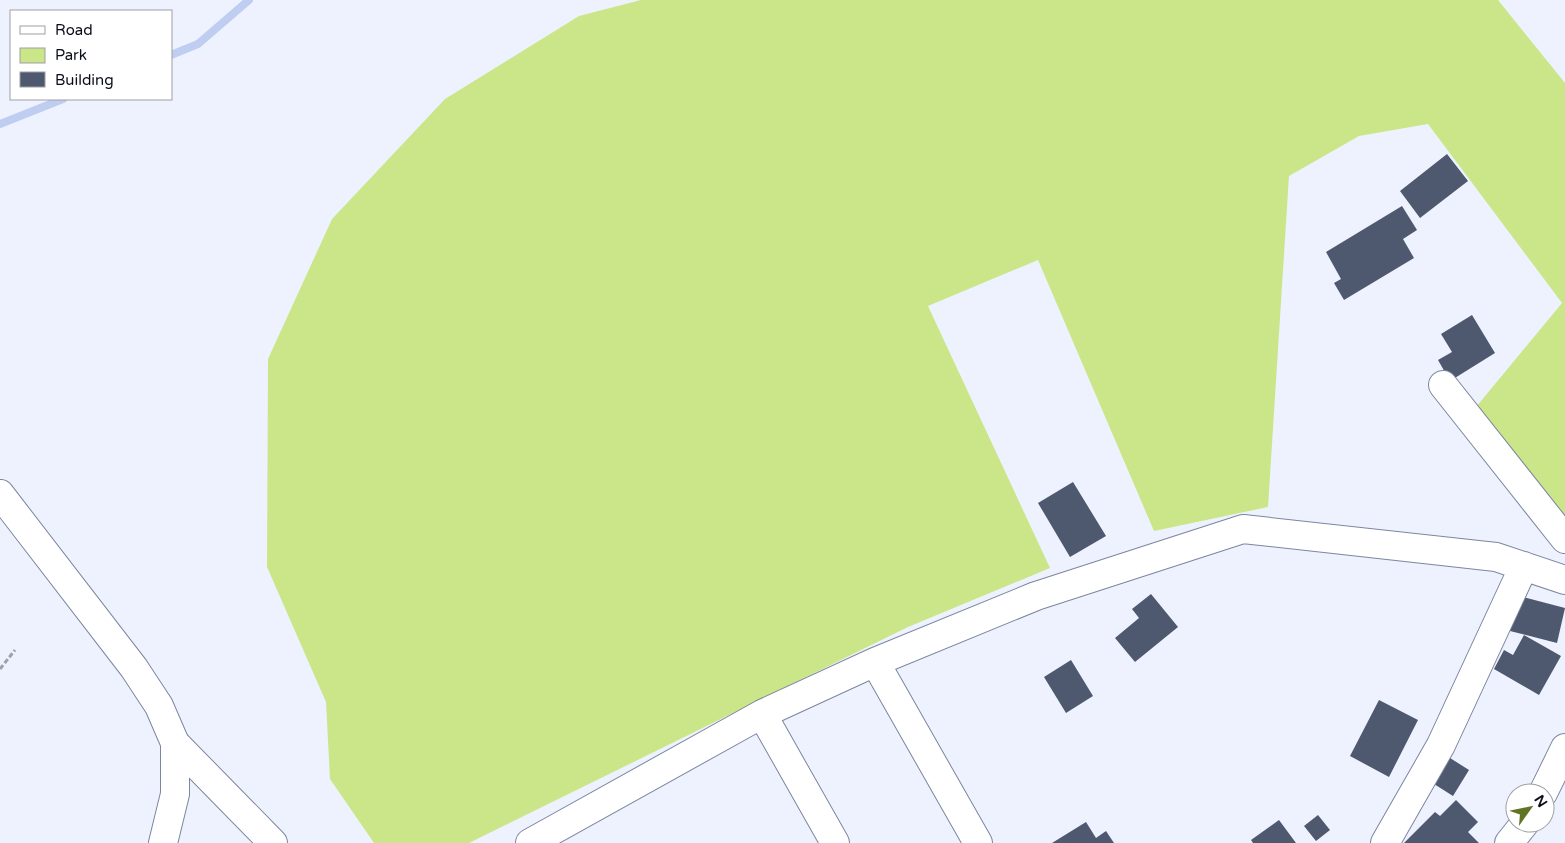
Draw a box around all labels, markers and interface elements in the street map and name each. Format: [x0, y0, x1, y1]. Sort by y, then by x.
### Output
legend [10, 10, 172, 100]
text: Road [55, 21, 93, 39]
text: Park [55, 46, 87, 64]
text: Building [55, 71, 114, 89]
north arrow [1505, 783, 1555, 833]
text: N [1530, 792, 1551, 811]

